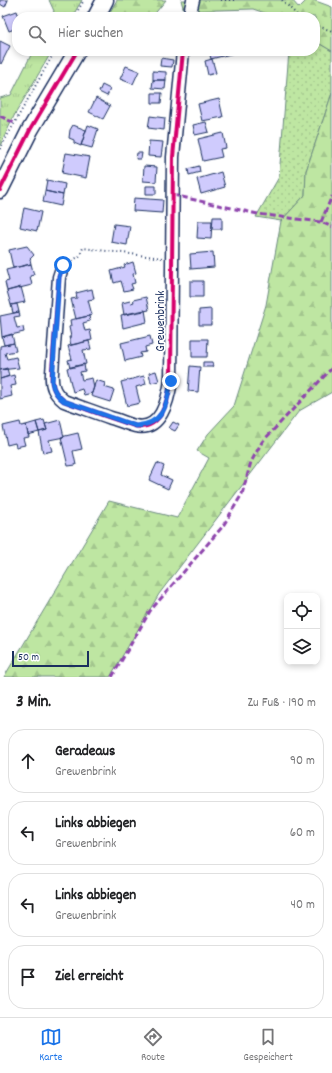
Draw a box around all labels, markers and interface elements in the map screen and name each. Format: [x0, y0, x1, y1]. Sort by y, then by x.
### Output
search box [12, 12, 320, 56]
icon: search [26, 23, 48, 45]
text: Hier suchen [58, 23, 123, 45]
route start [54, 256, 72, 274]
street label: Grewenbrink [152, 290, 171, 352]
route end [162, 372, 180, 390]
map controls [284, 593, 320, 665]
button: locate [284, 593, 320, 629]
button: layers [284, 629, 320, 665]
scale bar [12, 649, 89, 668]
text: 50 m [18, 650, 39, 666]
text: 3 Min. [16, 691, 51, 715]
text: Zu Fuß · 190 m [247, 694, 316, 713]
text: Geradeaus [55, 741, 115, 763]
icon: ahead [17, 750, 39, 772]
text: 90 m [290, 752, 315, 771]
text: Grewenbrink [55, 763, 116, 782]
text: Links abbiegen [55, 813, 136, 835]
icon: left [17, 822, 39, 844]
text: 60 m [290, 824, 315, 843]
text: Grewenbrink [55, 835, 116, 854]
text: Links abbiegen [55, 885, 136, 907]
icon: left [17, 894, 39, 916]
text: 40 m [291, 896, 315, 915]
text: Grewenbrink [55, 907, 116, 926]
icon: arrive [17, 966, 39, 988]
text: Ziel erreicht [55, 966, 123, 988]
tab: Karte [39, 1026, 62, 1066]
tab: Route [141, 1026, 165, 1066]
tab: Gespeichert [243, 1026, 293, 1066]

